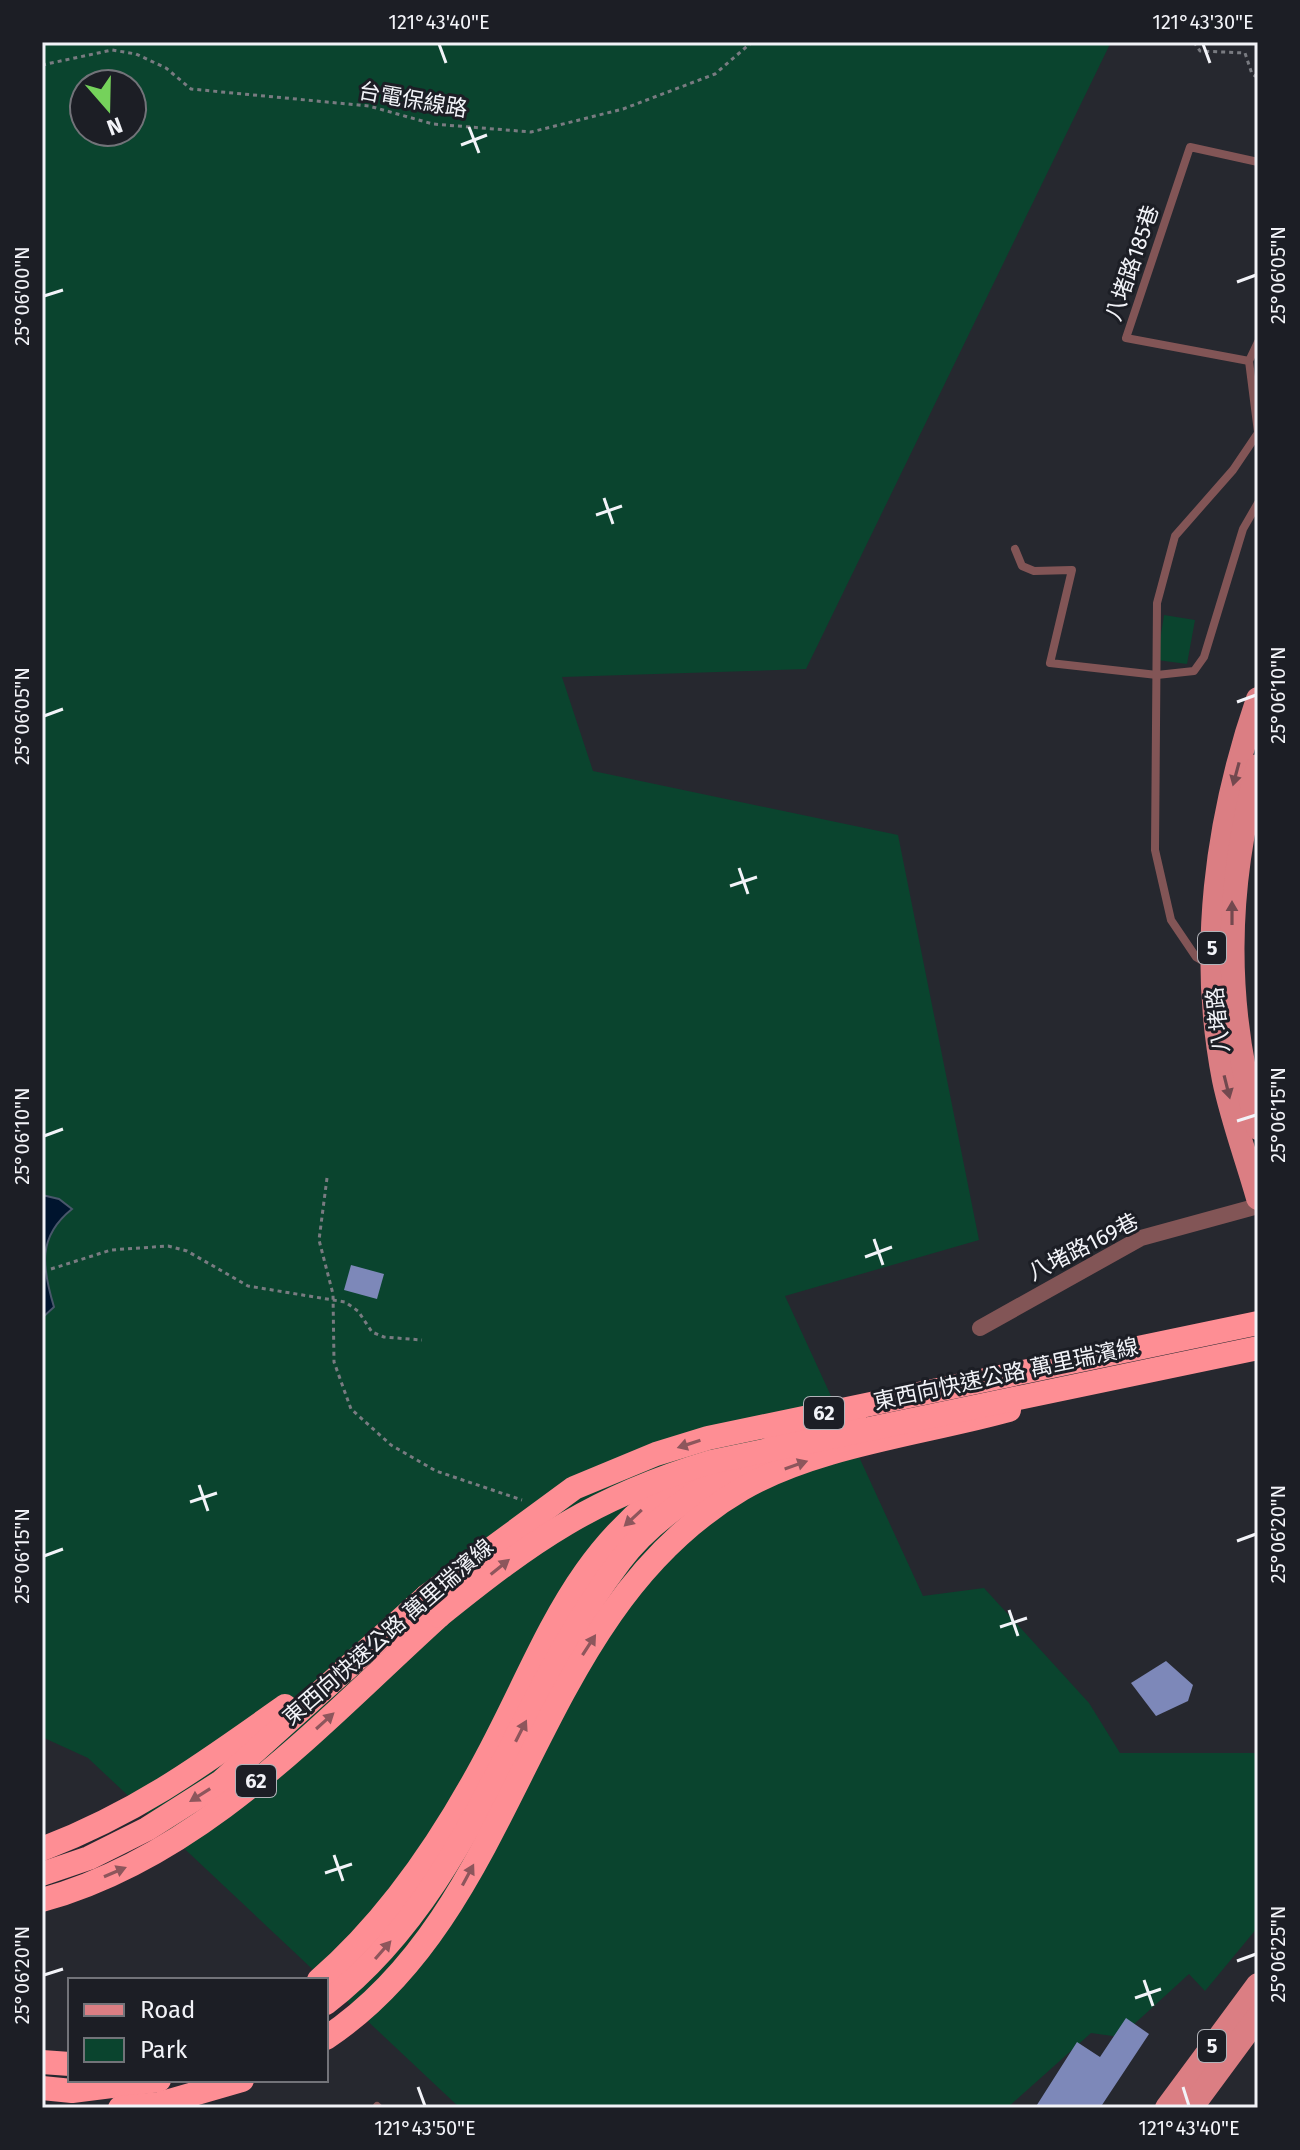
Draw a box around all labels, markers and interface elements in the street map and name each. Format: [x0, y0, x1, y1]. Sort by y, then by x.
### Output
text: 121°43'40"E [388, 10, 490, 34]
text: 121°43'30"E [1152, 10, 1254, 34]
north arrow [68, 68, 148, 148]
street label: 台電保線路 [356, 77, 470, 123]
text: N [103, 111, 126, 142]
street label: 八堵路185巷 [1100, 202, 1164, 324]
text: 25°06'05"N [1266, 226, 1290, 324]
text: 25°06'00"N [10, 246, 34, 346]
text: 25°06'10"N [1266, 646, 1290, 744]
text: 25°06'05"N [10, 667, 34, 765]
one-way arrow [1229, 762, 1242, 786]
one-way arrow [1225, 900, 1238, 925]
road number: 5 [1198, 932, 1226, 964]
street label: 八堵路 [1201, 986, 1235, 1054]
text: 25°06'15"N [1266, 1067, 1290, 1163]
one-way arrow [1221, 1074, 1233, 1099]
text: 25°06'10"N [10, 1087, 34, 1185]
street label: 八堵路169巷 [1023, 1208, 1143, 1286]
street label: 東西向快速公路 萬里瑞濱線 [871, 1333, 1141, 1415]
road number: 62 [804, 1397, 844, 1429]
one-way arrow [676, 1438, 700, 1450]
one-way arrow [784, 1459, 808, 1471]
text: 25°06'20"N [1266, 1485, 1290, 1583]
text: 25°06'15"N [10, 1508, 34, 1604]
one-way arrow [624, 1509, 643, 1527]
street label: 東西向快速公路 萬里瑞濱線 [277, 1533, 499, 1731]
one-way arrow [490, 1559, 510, 1576]
one-way arrow [582, 1634, 597, 1655]
one-way arrow [315, 1712, 334, 1730]
one-way arrow [515, 1719, 528, 1742]
road number: 62 [236, 1765, 276, 1797]
one-way arrow [189, 1788, 211, 1802]
one-way arrow [462, 1863, 475, 1886]
one-way arrow [103, 1866, 127, 1879]
text: 25°06'25"N [1266, 1906, 1290, 2002]
text: 25°06'20"N [10, 1926, 34, 2024]
one-way arrow [374, 1940, 391, 1960]
legend [68, 1978, 328, 2082]
text: Road [140, 1996, 195, 2024]
road number: 5 [1198, 2030, 1226, 2062]
text: Park [140, 2036, 188, 2064]
text: 121°43'50"E [374, 2116, 476, 2140]
text: 121°43'40"E [1138, 2116, 1240, 2140]

